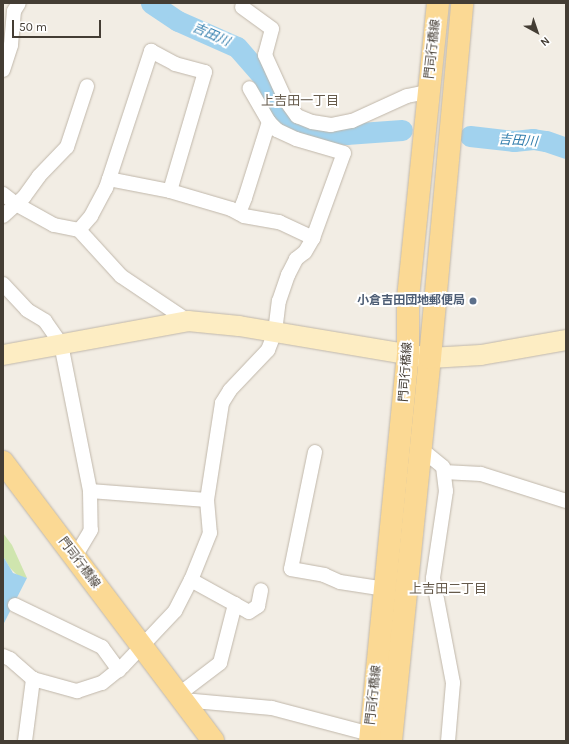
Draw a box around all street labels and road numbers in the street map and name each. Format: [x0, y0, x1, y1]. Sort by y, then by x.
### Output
street label: 門司行橋線 [423, 18, 443, 80]
street label: 門司行橋線 [397, 342, 415, 402]
street label: 門司行橋線 [55, 535, 103, 591]
street label: 門司行橋線 [364, 664, 384, 726]

